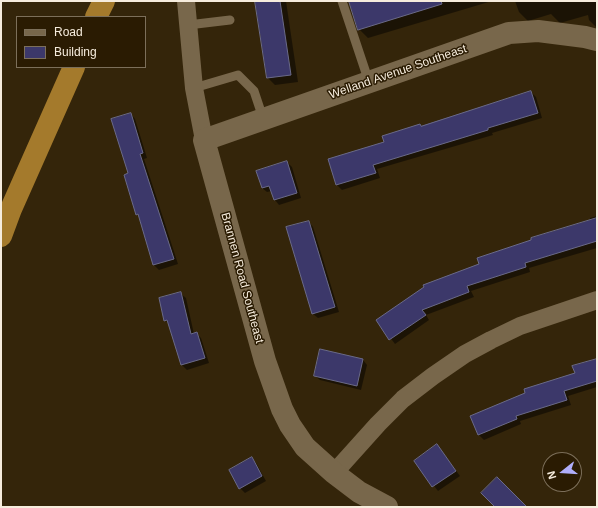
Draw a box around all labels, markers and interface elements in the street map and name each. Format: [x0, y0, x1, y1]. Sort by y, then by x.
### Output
legend [16, 16, 146, 68]
text: Road [54, 25, 83, 39]
street label: Welland Avenue Southeast [327, 42, 469, 102]
text: Building [54, 45, 97, 59]
street label: Brannen Road Southeast [218, 211, 266, 345]
north arrow [542, 452, 582, 492]
text: N [545, 470, 558, 481]

